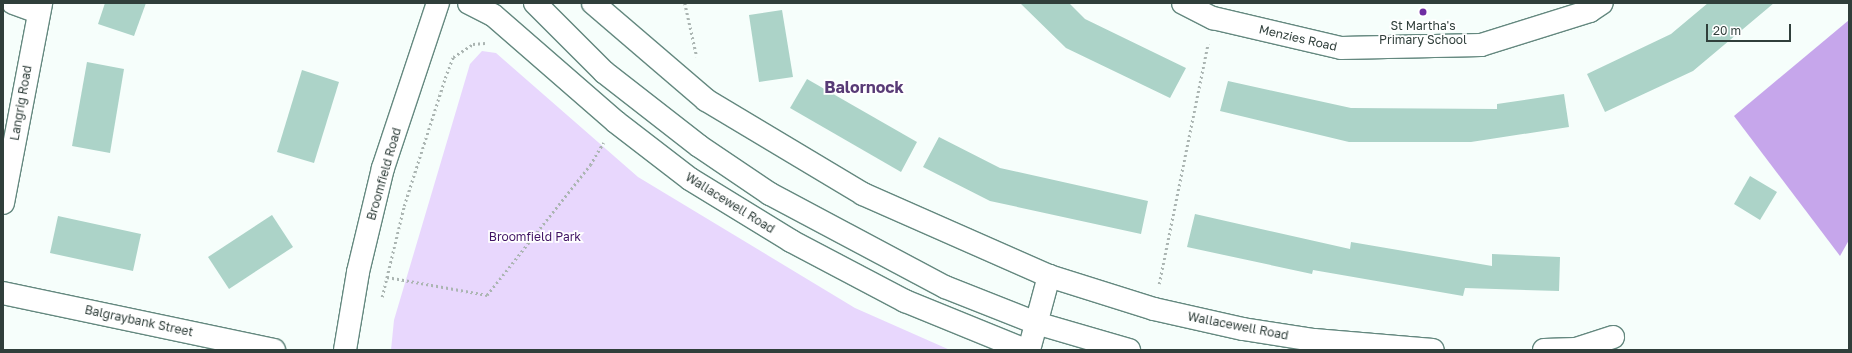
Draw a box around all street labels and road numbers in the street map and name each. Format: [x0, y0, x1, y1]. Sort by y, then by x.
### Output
street label: Menzies Road [1258, 22, 1338, 54]
street label: Langrig Road [7, 64, 35, 142]
street label: Broomfield Road [364, 126, 404, 222]
street label: Wallacewell Road [683, 170, 777, 236]
street label: Balgraybank Street [83, 302, 195, 340]
street label: Wallacewell Road [1186, 309, 1290, 343]

